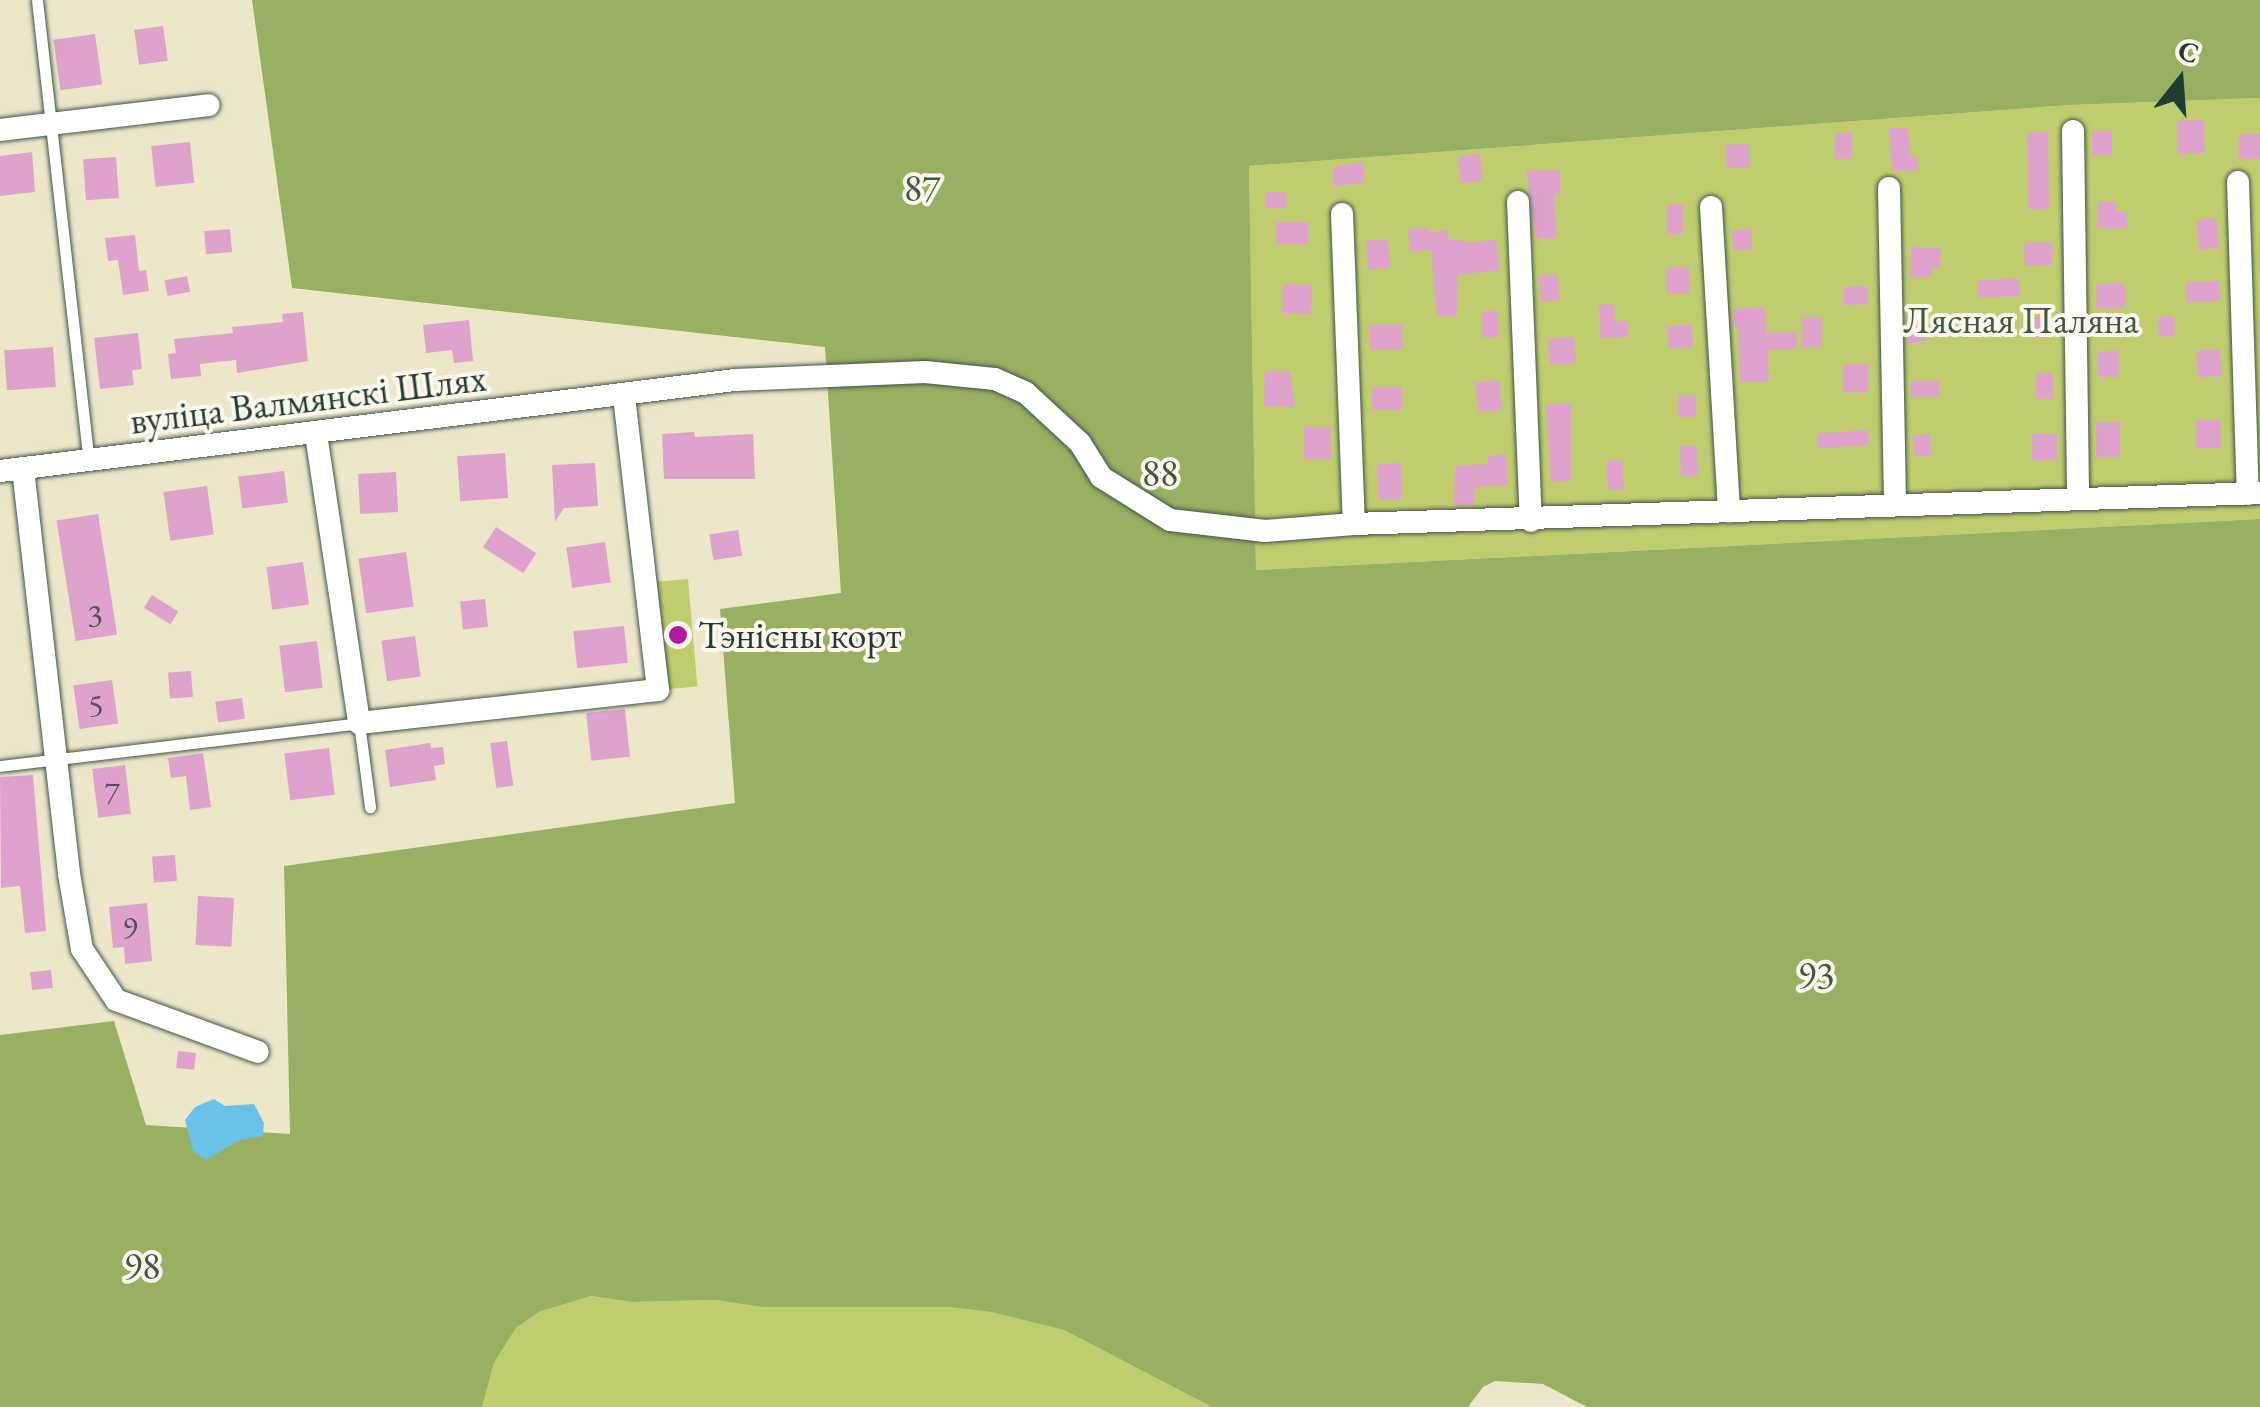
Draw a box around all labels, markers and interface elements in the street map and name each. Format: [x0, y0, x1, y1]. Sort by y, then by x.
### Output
north arrow [2130, 30, 2230, 130]
text: С [2174, 31, 2204, 71]
park label: 87 [904, 165, 940, 211]
park label: Лясная Паляна [1903, 297, 2139, 343]
street label: вуліца Валмянскі Шлях [127, 355, 489, 443]
park label: 88 [1142, 450, 1178, 496]
house number: 3 [87, 596, 103, 634]
place label: Тэнісны корт [698, 612, 902, 658]
marker: Тэнісны корт [667, 624, 689, 646]
house number: 5 [88, 686, 104, 724]
house number: 7 [104, 773, 120, 811]
house number: 9 [122, 908, 138, 946]
park label: 93 [1798, 952, 1834, 998]
park label: 98 [124, 1243, 160, 1289]

